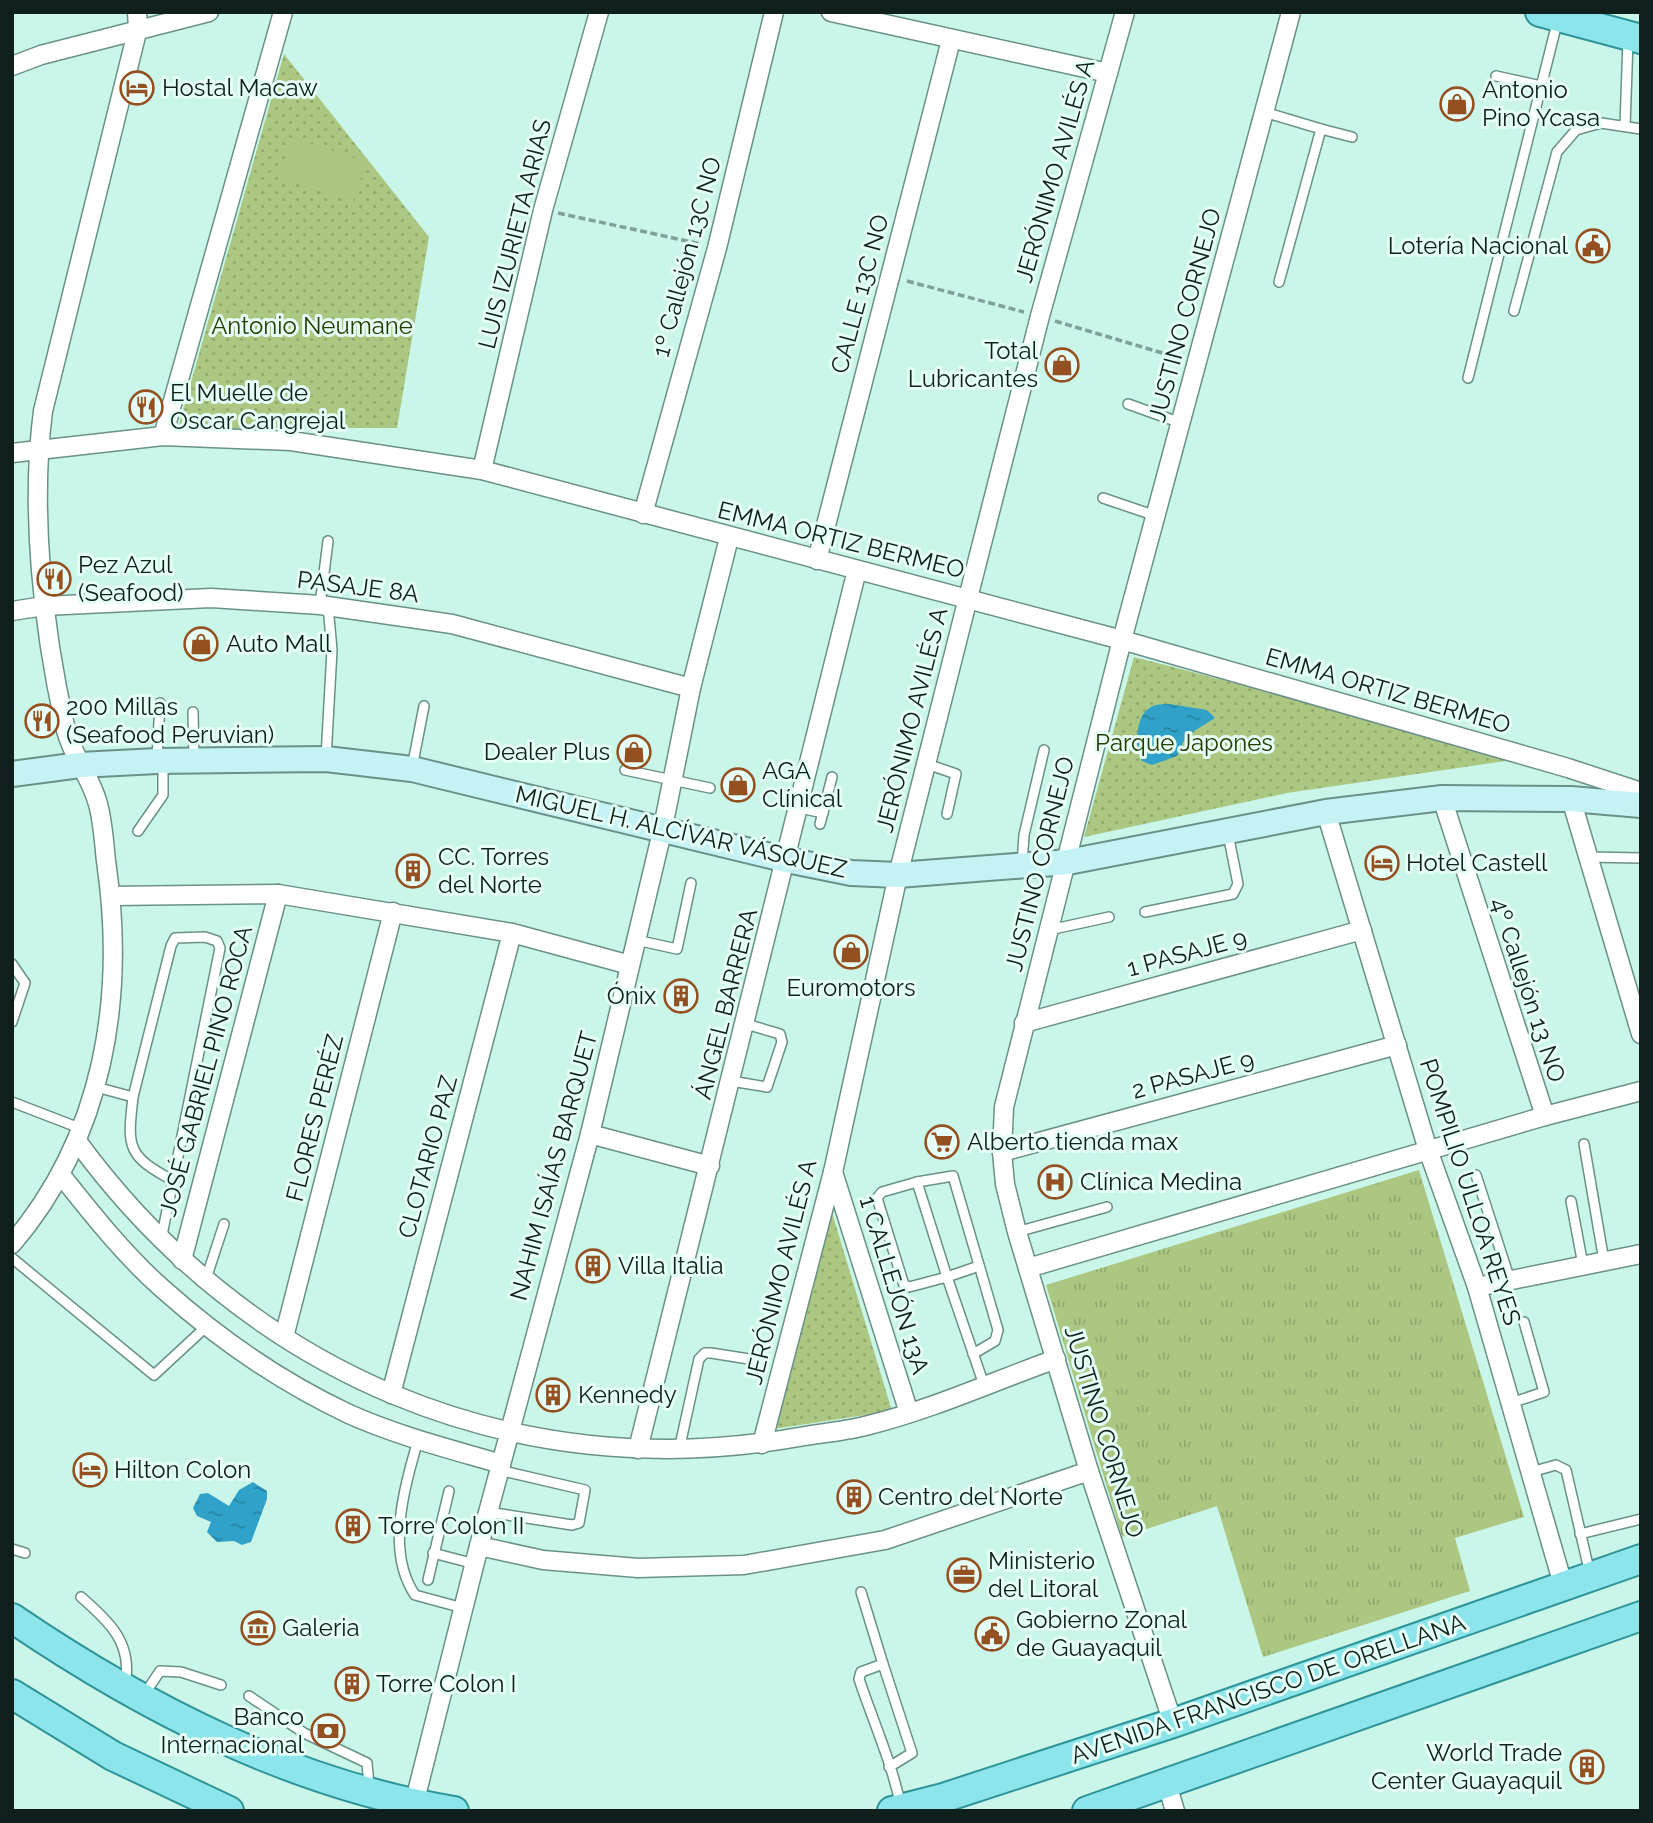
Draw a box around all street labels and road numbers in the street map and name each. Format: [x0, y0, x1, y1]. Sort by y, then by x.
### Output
street label: JERÓNIMO AVILÉS A [1009, 56, 1100, 286]
street label: LUIS IZURIETA ARIAS [472, 116, 557, 352]
street label: 1º Callejón 13C NO [646, 154, 727, 360]
street label: JUSTINO CORNEJO [1142, 205, 1227, 425]
street label: CALLE 13C NO [824, 211, 895, 377]
street label: EMMA ORTIZ BERMEO [715, 495, 968, 584]
street label: PASAJE 8A [295, 565, 421, 608]
street label: JERÓNIMO AVILÉS A [870, 605, 953, 835]
street label: EMMA ORTIZ BERMEO [1262, 642, 1514, 739]
street label: JUSTINO CORNEJO [999, 754, 1080, 974]
street label: MIGUEL H. ALCÍVAR VÁSQUEZ [513, 779, 850, 884]
street label: 4º Callejón 13 NO [1485, 894, 1572, 1086]
street label: ÁNGEL BARRERA [688, 905, 763, 1102]
street label: JOSÉ GABRIEL PINO ROCA [153, 922, 258, 1219]
street label: 1 PASAJE 9 [1124, 923, 1250, 982]
street label: NAHIM ISAÍAS BARQUET [504, 1028, 604, 1304]
street label: FLORES PERÉZ [280, 1031, 349, 1204]
street label: 2 PASAJE 9 [1129, 1044, 1257, 1105]
street label: POMPILIO ULLOA REYES [1414, 1055, 1527, 1329]
street label: CLOTARIO PAZ [392, 1072, 463, 1241]
street label: JERÓNIMO AVILÉS A [739, 1157, 822, 1387]
street label: 1 CALLEJÓN 13A [854, 1192, 935, 1378]
street label: JUSTINO CORNEJO [1058, 1322, 1151, 1541]
street label: AVENIDA FRANCISCO DE ORELLANA [1067, 1607, 1469, 1770]

